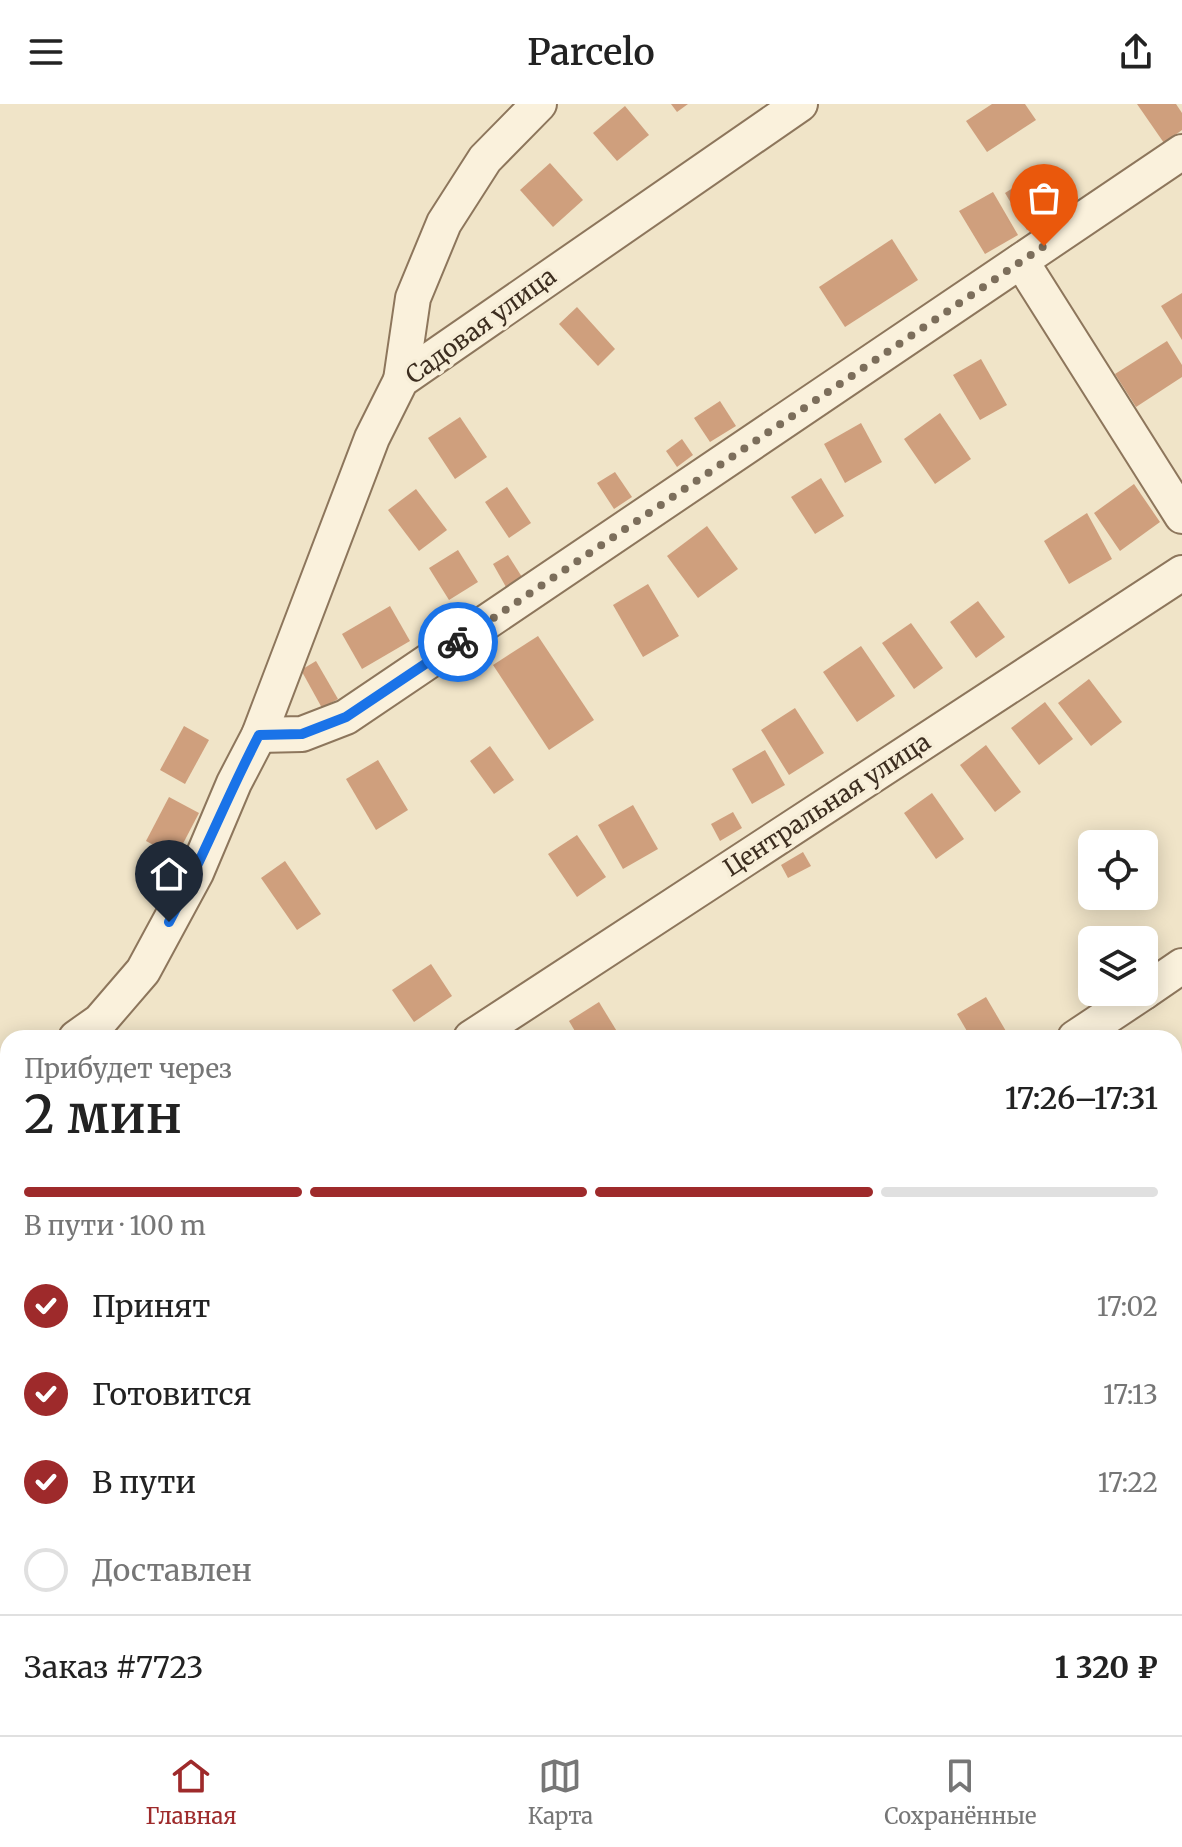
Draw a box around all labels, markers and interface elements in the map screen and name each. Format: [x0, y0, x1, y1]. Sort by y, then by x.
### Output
icon: menu [24, 30, 68, 74]
text: Parcelo [527, 30, 655, 75]
icon: share [1114, 30, 1158, 74]
pin [1010, 164, 1078, 246]
icon: bag [1022, 176, 1066, 220]
street label: Садовая улица [399, 260, 562, 391]
courier [418, 602, 498, 682]
icon: bike [436, 620, 480, 664]
street label: Центральная улица [717, 726, 936, 883]
map controls [1078, 830, 1158, 1006]
button: locate [1078, 830, 1158, 910]
pin [135, 840, 203, 922]
icon: home [147, 852, 191, 896]
button: layers [1078, 926, 1158, 1006]
text: Прибудет через [24, 1052, 232, 1085]
text: 17:26–17:31 [1005, 1079, 1158, 1117]
text: 2 мин [24, 1082, 182, 1147]
text: В пути · 100 m [24, 1209, 206, 1242]
icon: check [24, 1284, 68, 1328]
text: Принят [92, 1287, 211, 1325]
text: 17:02 [1097, 1290, 1158, 1323]
icon: check [24, 1372, 68, 1416]
text: Готовится [92, 1375, 252, 1413]
text: 17:13 [1103, 1378, 1158, 1411]
icon: check [24, 1460, 68, 1504]
text: В пути [92, 1463, 196, 1501]
text: 17:22 [1098, 1466, 1158, 1499]
text: Доставлен [92, 1551, 252, 1589]
text: Заказ #7723 [24, 1648, 203, 1686]
text: 1 320 ₽ [1055, 1648, 1158, 1686]
tab: Главная [146, 1754, 237, 1830]
tab: Карта [528, 1754, 593, 1830]
tab: Сохранённые [884, 1754, 1036, 1830]

